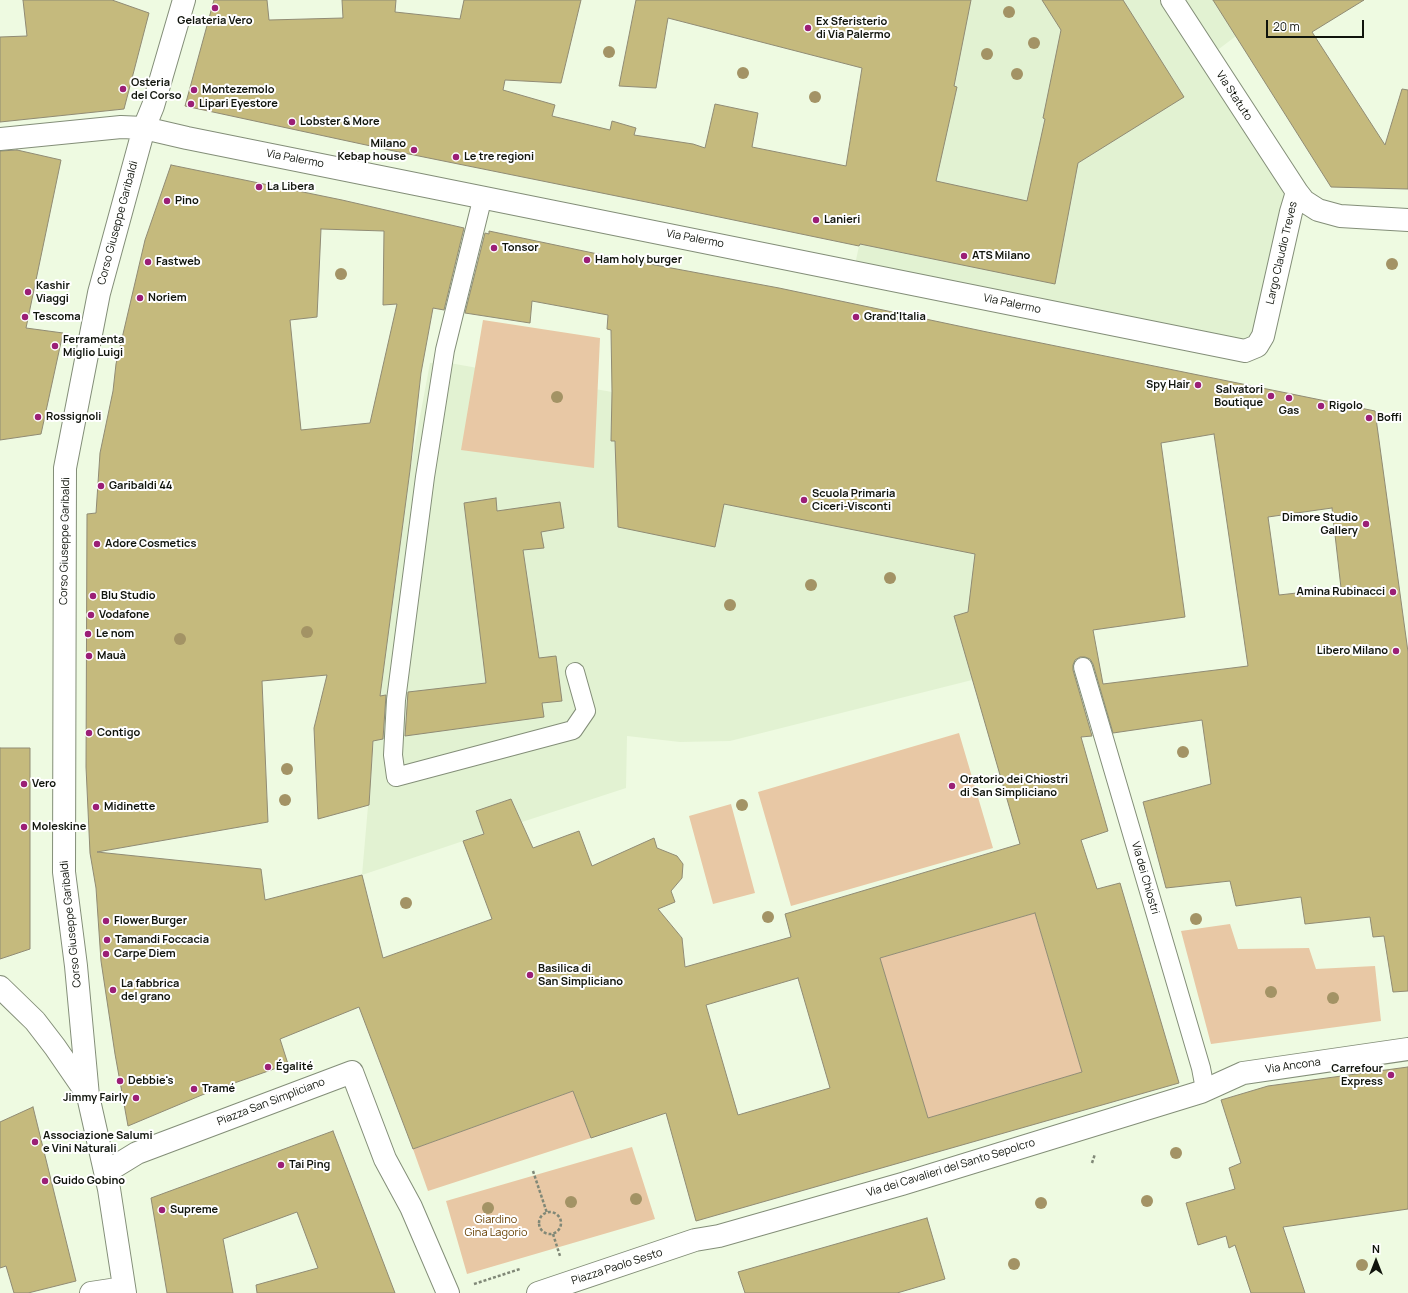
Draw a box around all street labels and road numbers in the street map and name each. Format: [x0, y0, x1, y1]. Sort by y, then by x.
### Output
street label: Via Statuto [1213, 69, 1255, 123]
street label: Via Palermo [265, 147, 325, 171]
street label: Corso Giuseppe Garibaldi [95, 160, 141, 286]
street label: Largo Claudio Treves [1264, 200, 1300, 306]
street label: Via Palermo [665, 227, 725, 251]
street label: Via Palermo [982, 291, 1042, 317]
street label: Corso Giuseppe Garibaldi [57, 477, 73, 605]
street label: Via dei Chiostri [1128, 840, 1162, 916]
street label: Corso Giuseppe Garibaldi [58, 860, 84, 988]
street label: Via Ancona [1264, 1056, 1322, 1076]
street label: Piazza San Simpliciano [215, 1075, 327, 1129]
street label: Via dei Cavalieri del Santo Sepolcro [865, 1136, 1037, 1200]
street label: Piazza Paolo Sesto [570, 1246, 664, 1288]

